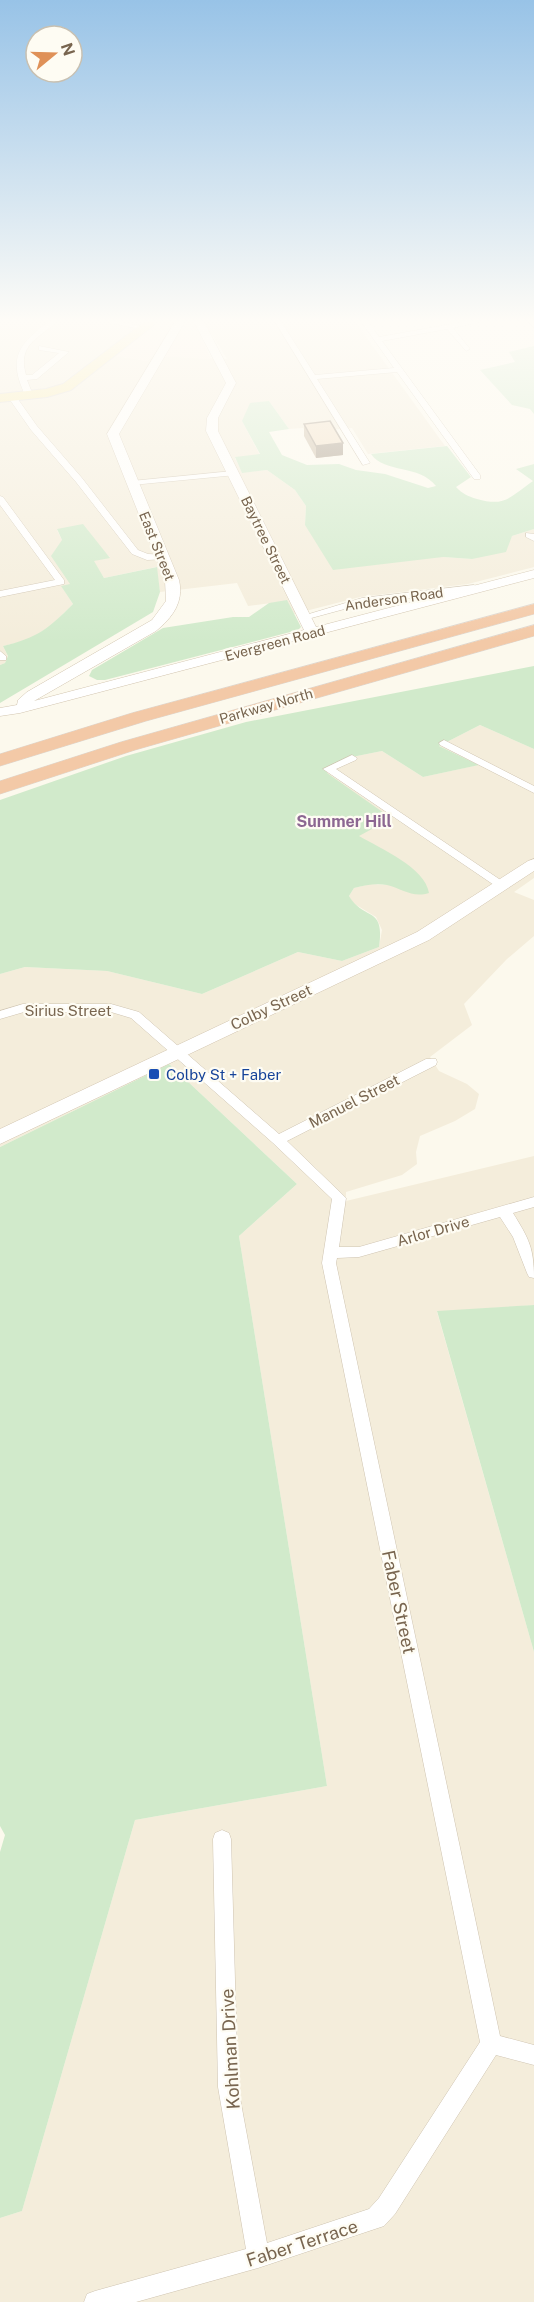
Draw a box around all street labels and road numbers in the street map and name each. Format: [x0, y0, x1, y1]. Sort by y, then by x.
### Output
street label: Baytree Street [238, 494, 294, 586]
street label: East Street [136, 509, 178, 583]
street label: Anderson Road [344, 584, 444, 614]
street label: Evergreen Road [223, 622, 327, 664]
street label: Parkway North [218, 685, 314, 727]
street label: Colby Street [228, 981, 314, 1033]
street label: Sirius Street [24, 1002, 112, 1019]
street label: Manuel Street [306, 1071, 402, 1131]
street label: Arlor Drive [395, 1213, 471, 1249]
street label: Faber Street [378, 1548, 420, 1656]
street label: Kohlman Drive [216, 1988, 244, 2110]
street label: Faber Terrace [244, 2215, 360, 2271]

